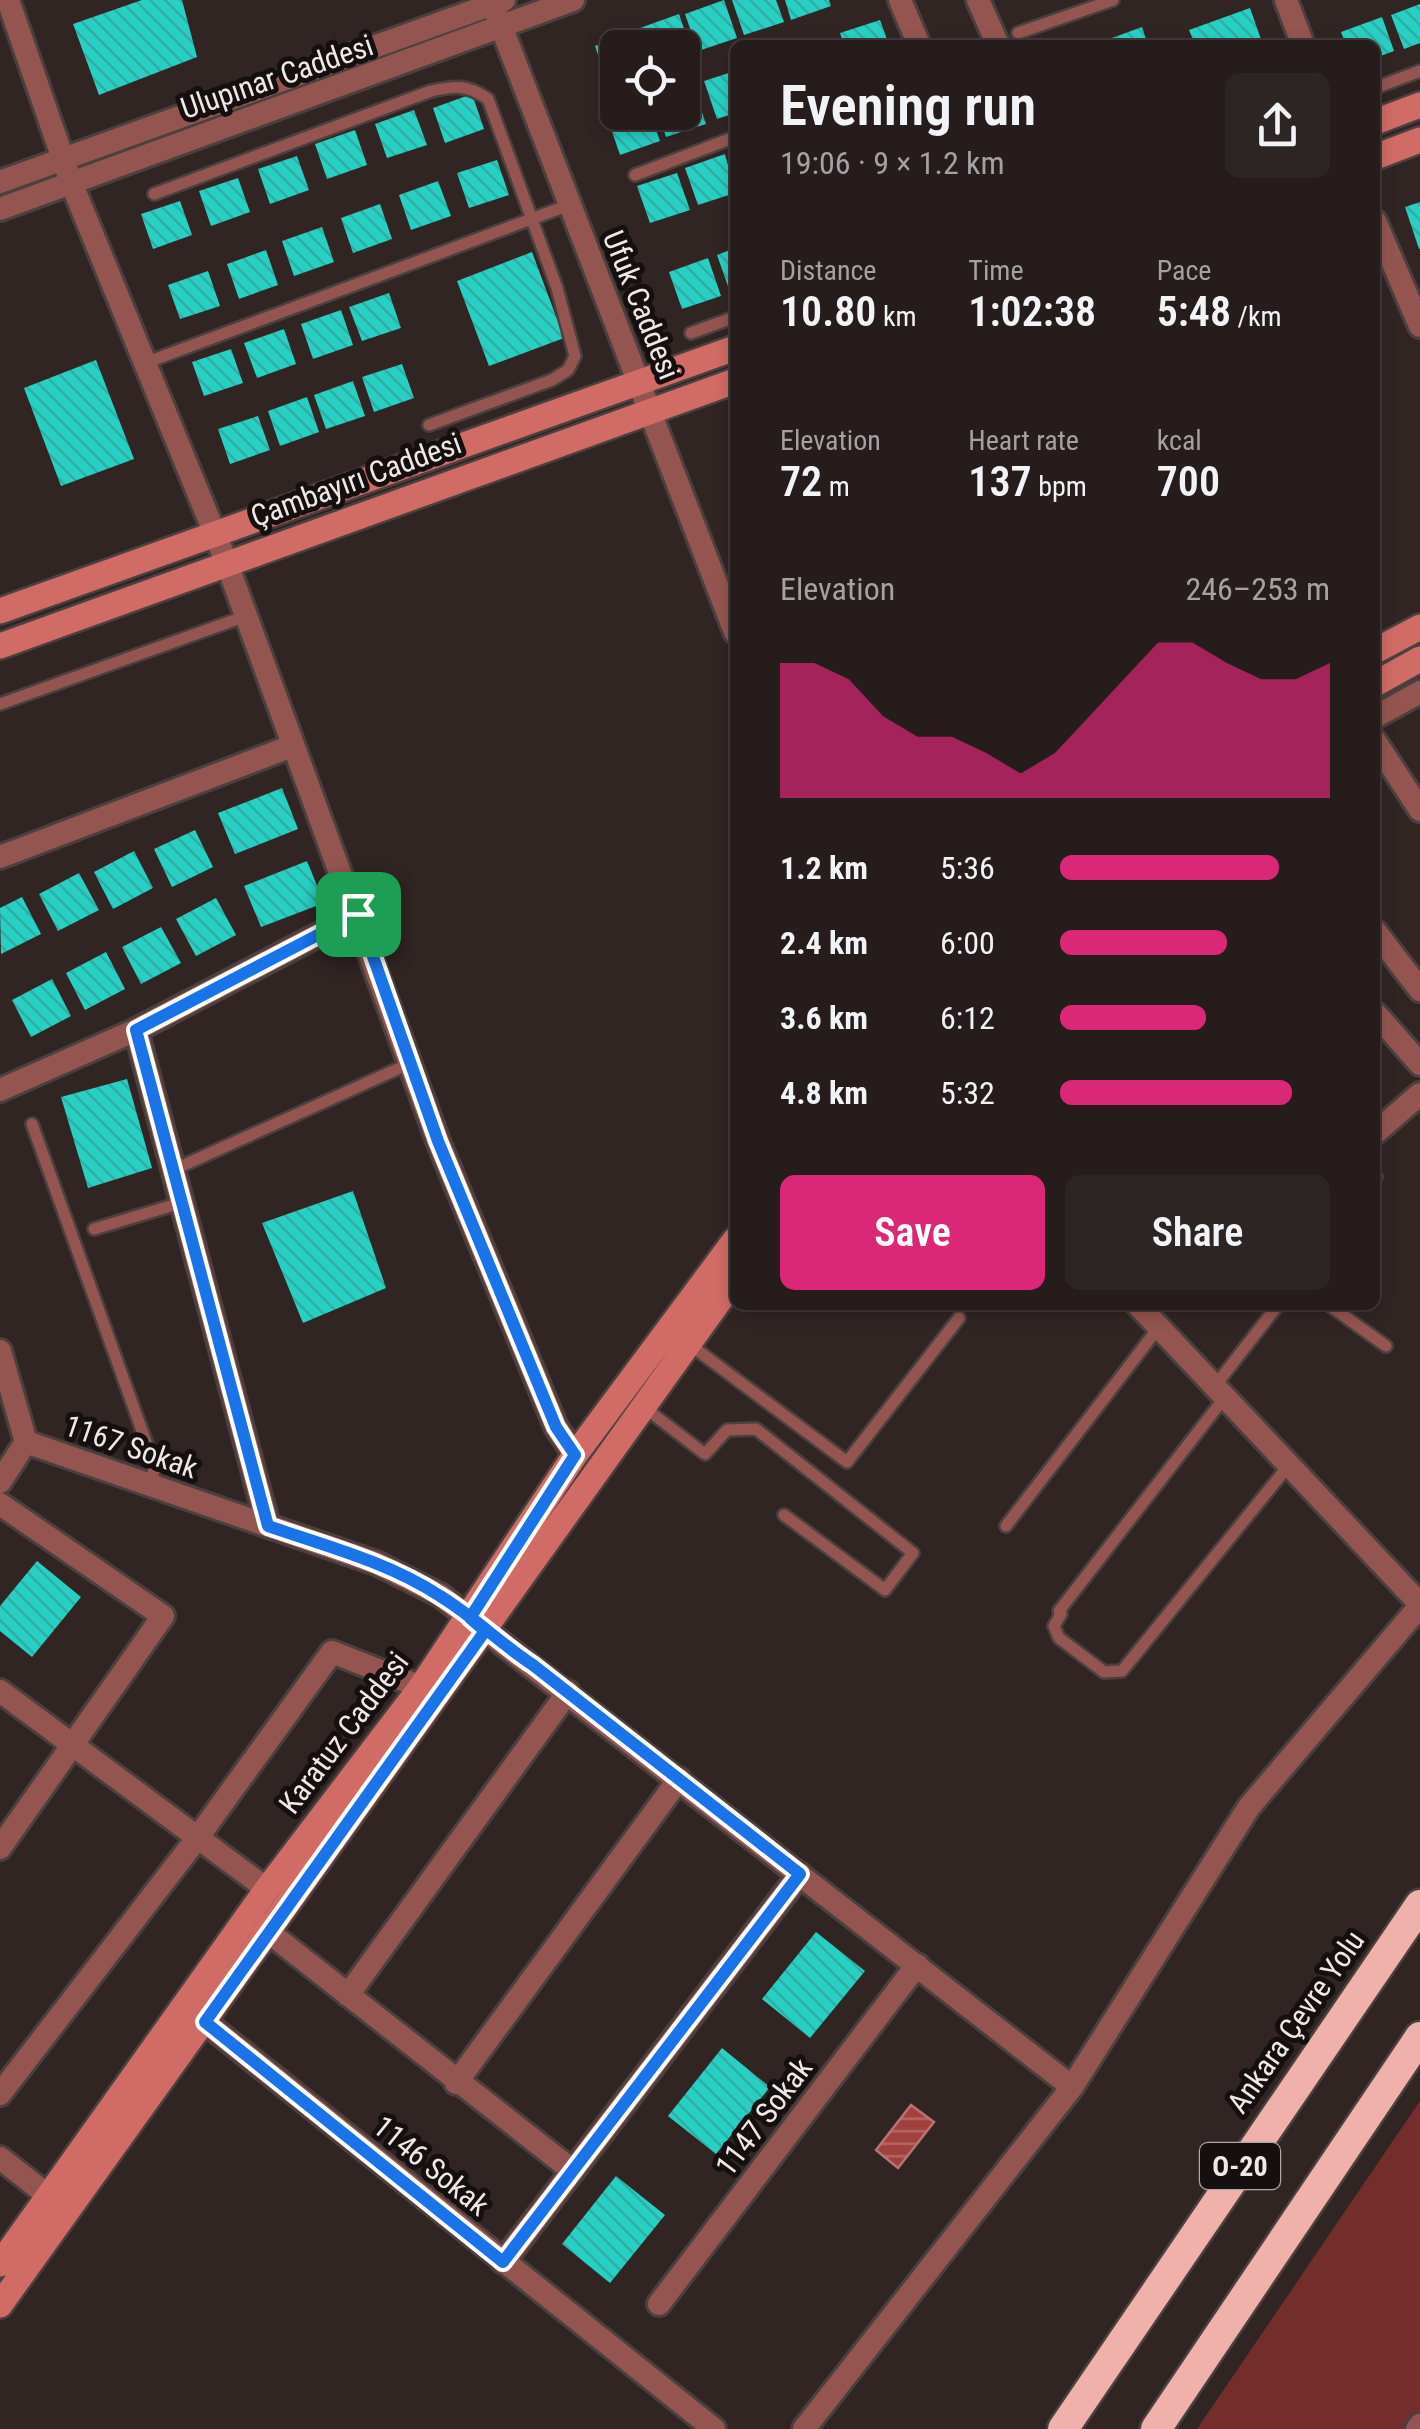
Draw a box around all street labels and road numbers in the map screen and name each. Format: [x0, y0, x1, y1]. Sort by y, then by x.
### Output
street label: Ulupınar Caddesi [176, 27, 377, 126]
street label: Ufuk Caddesi [596, 225, 687, 384]
street label: Çambayırı Caddesi [246, 425, 466, 534]
street label: 1167 Sokak [60, 1407, 203, 1486]
street label: Karatuz Caddesi [272, 1645, 416, 1820]
street label: Ankara Çevre Yolu [1220, 1924, 1371, 2120]
street label: 1147 Sokak [708, 2051, 819, 2182]
street label: 1146 Sokak [367, 2109, 496, 2223]
road number: O-20 [1200, 2143, 1280, 2189]

